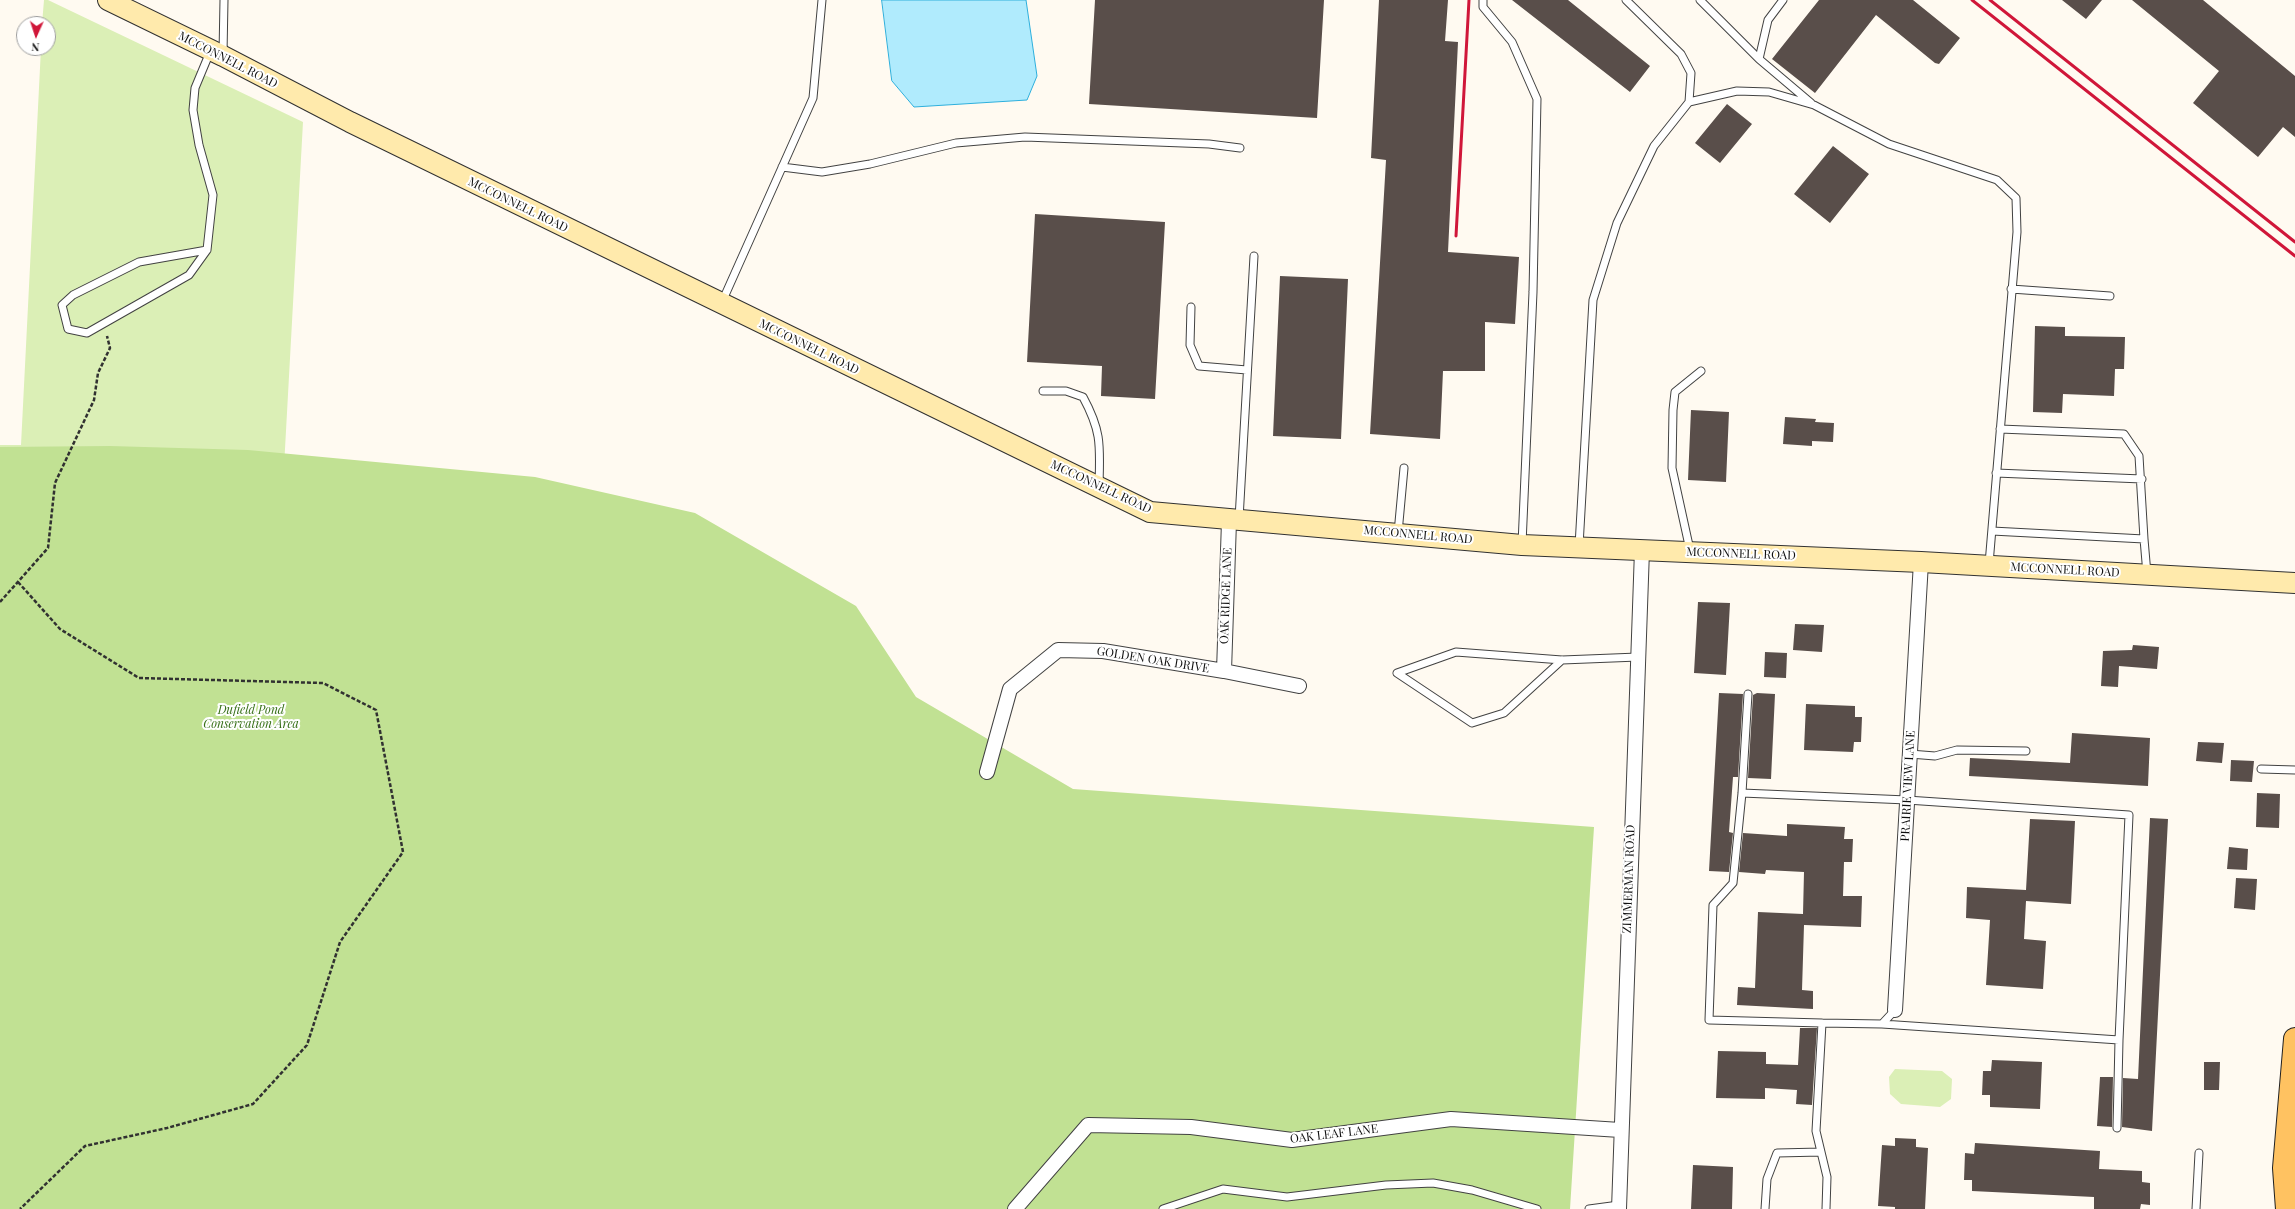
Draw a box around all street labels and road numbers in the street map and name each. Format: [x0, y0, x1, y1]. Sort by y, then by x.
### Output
street label: MCCONNELL ROAD [176, 29, 280, 91]
street label: MCCONNELL ROAD [466, 175, 570, 235]
street label: MCCONNELL ROAD [757, 317, 861, 377]
street label: MCCONNELL ROAD [1048, 457, 1154, 517]
street label: MCCONNELL ROAD [1363, 523, 1473, 547]
street label: MCCONNELL ROAD [1686, 545, 1796, 563]
street label: OAK RIDGE LANE [1217, 548, 1235, 644]
street label: MCCONNELL ROAD [2010, 560, 2120, 580]
street label: GOLDEN OAK DRIVE [1096, 644, 1210, 676]
street label: PRAIRIE VIEW LANE [1898, 730, 1918, 842]
street label: ZIMMERMAN ROAD [1620, 824, 1638, 934]
street label: OAK LEAF LANE [1289, 1121, 1379, 1147]

